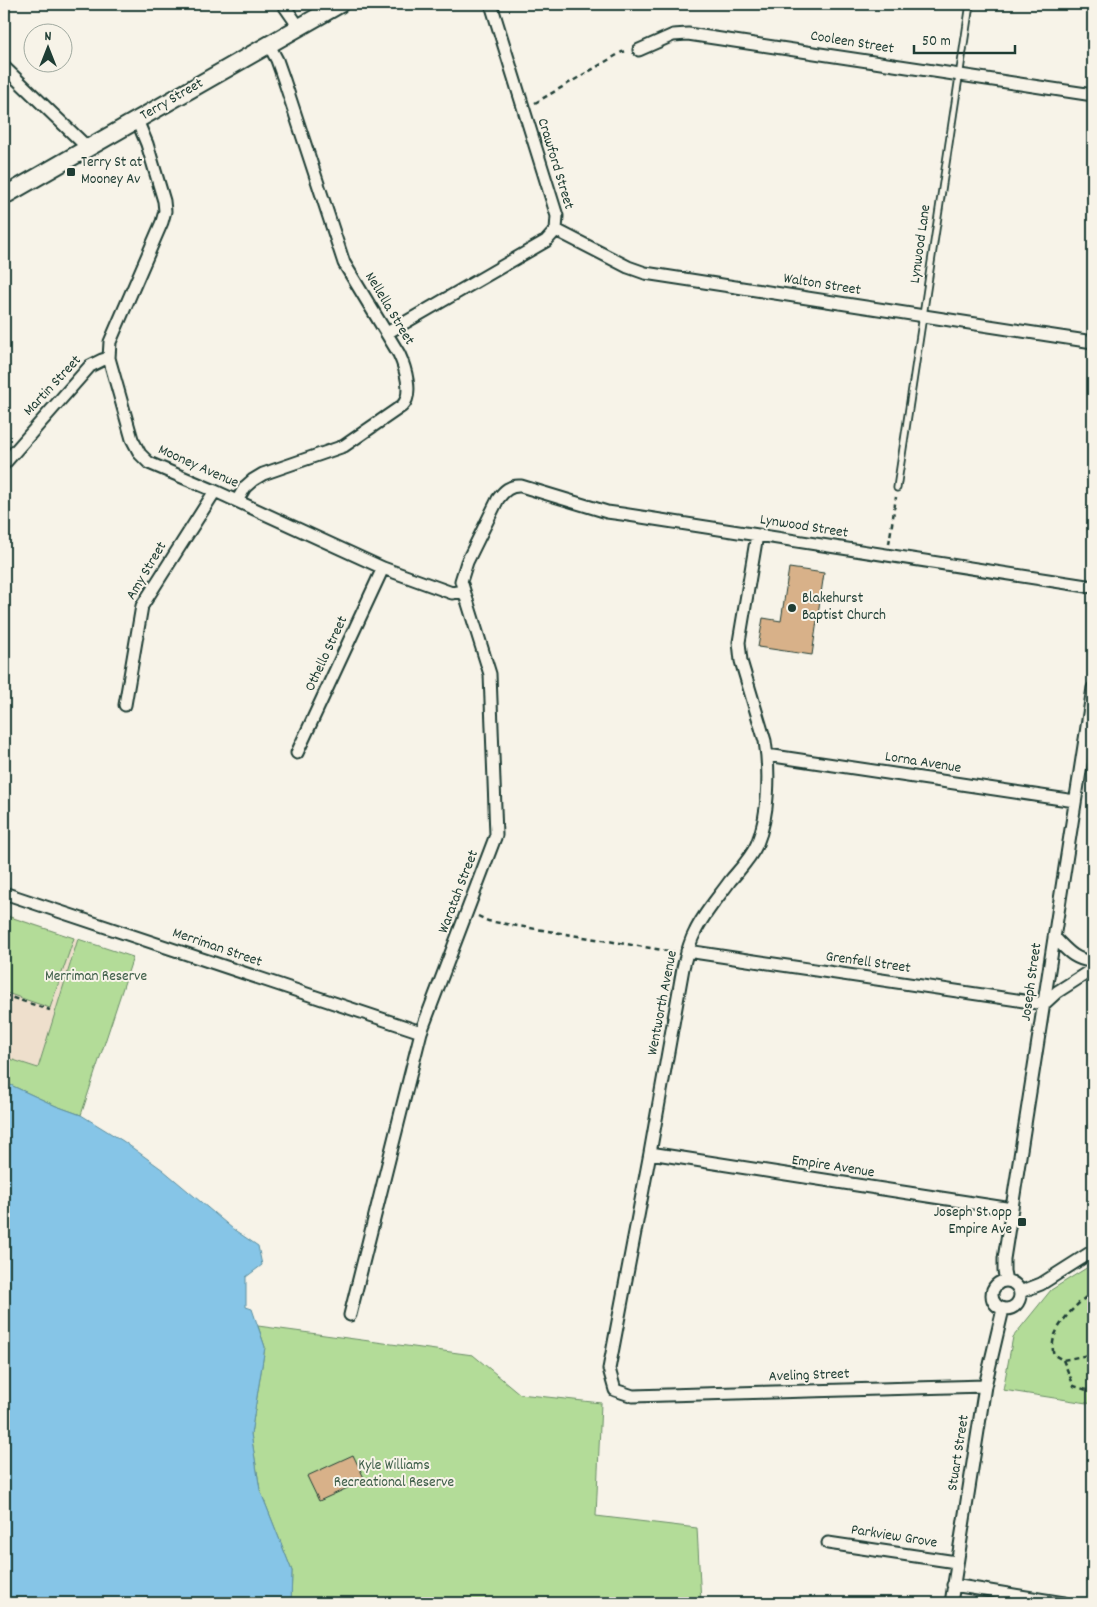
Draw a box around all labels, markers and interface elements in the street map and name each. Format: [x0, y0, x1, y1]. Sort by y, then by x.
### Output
north arrow [22, 22, 72, 72]
scale bar [914, 22, 1016, 54]
street label: Cooleen Street [809, 26, 896, 61]
text: N [45, 27, 52, 47]
text: 50 m [922, 31, 951, 53]
street label: Terry Street [136, 73, 208, 127]
street label: Crawford Street [531, 116, 579, 213]
place label: Terry St at Mooney Av [81, 152, 143, 191]
marker: Terry St at Mooney Av [65, 166, 77, 178]
street label: Lynwood Lane [905, 203, 937, 285]
street label: Nellella Street [359, 268, 420, 350]
street label: Walton Street [782, 268, 863, 302]
street label: Martin Street [19, 350, 87, 421]
street label: Mooney Avenue [154, 439, 242, 495]
street label: Lynwood Street [758, 509, 850, 545]
street label: Amy Street [121, 537, 173, 604]
place label: Blakehurst Baptist Church [802, 588, 886, 627]
marker: Blakehurst Baptist Church [786, 602, 798, 614]
street label: Othello Street [300, 612, 354, 696]
street label: Lorna Avenue [883, 746, 963, 780]
street label: Waratah Street [433, 847, 485, 937]
street label: Merriman Street [169, 922, 265, 974]
street label: Joseph Street [1016, 941, 1048, 1023]
street label: Grenfell Street [824, 946, 912, 980]
street label: Wentworth Avenue [642, 948, 684, 1057]
park label: Merriman Reserve [45, 966, 148, 988]
street label: Empire Avenue [790, 1150, 876, 1184]
place label: Joseph St opp Empire Ave [934, 1202, 1012, 1241]
marker: Joseph St opp Empire Ave [1016, 1216, 1028, 1228]
street label: Aveling Street [768, 1364, 850, 1388]
street label: Stuart Street [942, 1413, 976, 1493]
park label: Kyle Williams Recreational Reserve [334, 1455, 455, 1494]
street label: Parkview Grove [849, 1519, 939, 1555]

